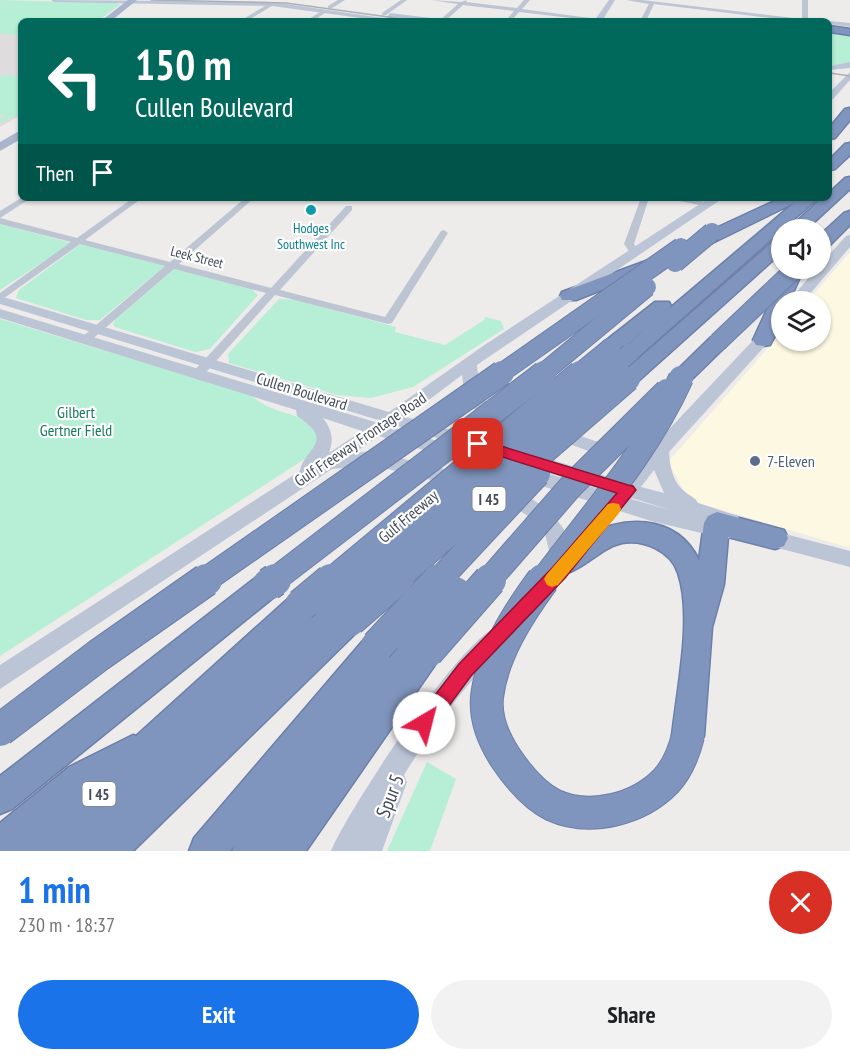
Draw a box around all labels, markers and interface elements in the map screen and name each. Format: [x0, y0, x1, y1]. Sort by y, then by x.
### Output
text: 150 m [135, 37, 232, 92]
icon: left [36, 42, 114, 120]
text: Cullen Boulevard [135, 90, 294, 124]
icon: arrive [86, 156, 119, 189]
text: Then [36, 159, 74, 187]
marker: Hodges Southwest Inc [304, 203, 318, 217]
place label: Hodges Southwest Inc [277, 219, 345, 253]
map controls [771, 219, 831, 351]
button: sound [771, 219, 831, 279]
street label: Leek Street [169, 242, 225, 272]
button: layers [771, 291, 831, 351]
street label: Cullen Boulevard [254, 368, 350, 414]
street label: Gulf Freeway Frontage Road [290, 387, 430, 491]
park label: Gilbert Gertner Field [40, 402, 112, 440]
pin [452, 418, 503, 469]
icon: arrive [461, 427, 494, 460]
place label: 7-Eleven [767, 451, 815, 471]
marker: 7-Eleven [748, 454, 762, 468]
street label: Gulf Freeway [374, 485, 442, 547]
road number: I 45 [472, 487, 506, 511]
position arrow [392, 691, 456, 755]
street label: Spur 5 [370, 770, 410, 822]
road number: I 45 [82, 782, 116, 806]
text: 1 min [18, 866, 91, 913]
button: close [769, 871, 832, 934]
text: 230 m · 18:37 [18, 912, 115, 938]
button: Exit [18, 980, 419, 1049]
button: Share [431, 980, 832, 1049]

